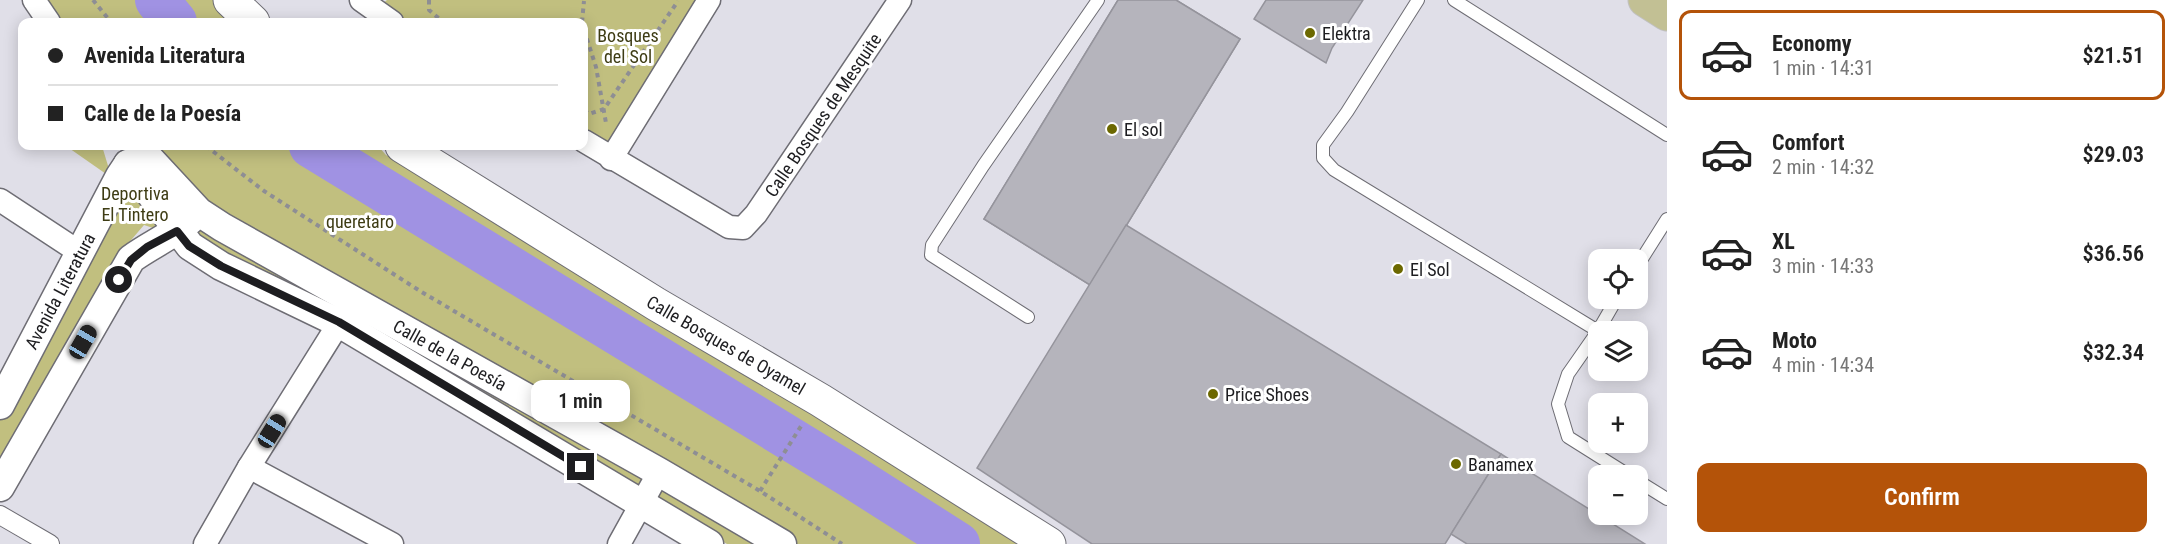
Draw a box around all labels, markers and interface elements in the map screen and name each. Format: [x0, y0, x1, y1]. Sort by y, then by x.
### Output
place label: Elektra [1322, 23, 1371, 44]
park label: Bosques del Sol [597, 25, 659, 67]
marker: Elektra [1303, 26, 1317, 40]
icon: car [1700, 28, 1754, 82]
street label: Calle Bosques de Mesquite [760, 29, 886, 201]
text: Economy [1772, 31, 1852, 56]
text: Avenida Literatura [84, 43, 245, 68]
text: $21.51 [2082, 43, 2144, 68]
text: 1 min · 14:31 [1772, 56, 1874, 80]
text: Calle de la Poesía [84, 101, 241, 126]
place label: El sol [1124, 119, 1163, 140]
marker: El sol [1105, 122, 1119, 136]
icon: car [1700, 127, 1754, 181]
text: Comfort [1772, 130, 1845, 155]
text: $29.03 [2082, 142, 2144, 167]
text: 2 min · 14:32 [1772, 155, 1874, 179]
park label: Deportiva El Tintero [101, 183, 169, 225]
park label: queretaro [326, 211, 394, 232]
icon: car [1700, 226, 1754, 280]
street label: Avenida Literatura [21, 229, 99, 353]
text: XL [1772, 229, 1795, 254]
text: $36.56 [2082, 241, 2144, 266]
map controls [1588, 249, 1648, 525]
button: locate [1588, 249, 1648, 309]
text: 3 min · 14:33 [1772, 254, 1874, 278]
place label: El Sol [1410, 259, 1450, 280]
marker: El Sol [1391, 262, 1405, 276]
route start [105, 266, 132, 293]
street label: Calle Bosques de Oyamel [643, 291, 809, 399]
street label: Calle de la Poesía [390, 315, 510, 395]
button: layers [1588, 321, 1648, 381]
car [66, 322, 100, 362]
icon: car [1700, 325, 1754, 379]
text: Moto [1772, 328, 1817, 353]
text: $32.34 [2082, 340, 2144, 365]
text: 4 min · 14:34 [1772, 353, 1874, 377]
callout: 1 min [532, 380, 630, 422]
place label: Price Shoes [1225, 384, 1309, 405]
marker: Price Shoes [1206, 387, 1220, 401]
text: 1 min [558, 389, 603, 413]
button: + [1588, 393, 1648, 453]
car [255, 411, 289, 451]
route end [567, 453, 594, 480]
place label: Banamex [1468, 454, 1534, 475]
marker: Banamex [1449, 457, 1463, 471]
button: Confirm [1697, 463, 2147, 532]
button: − [1588, 465, 1648, 525]

